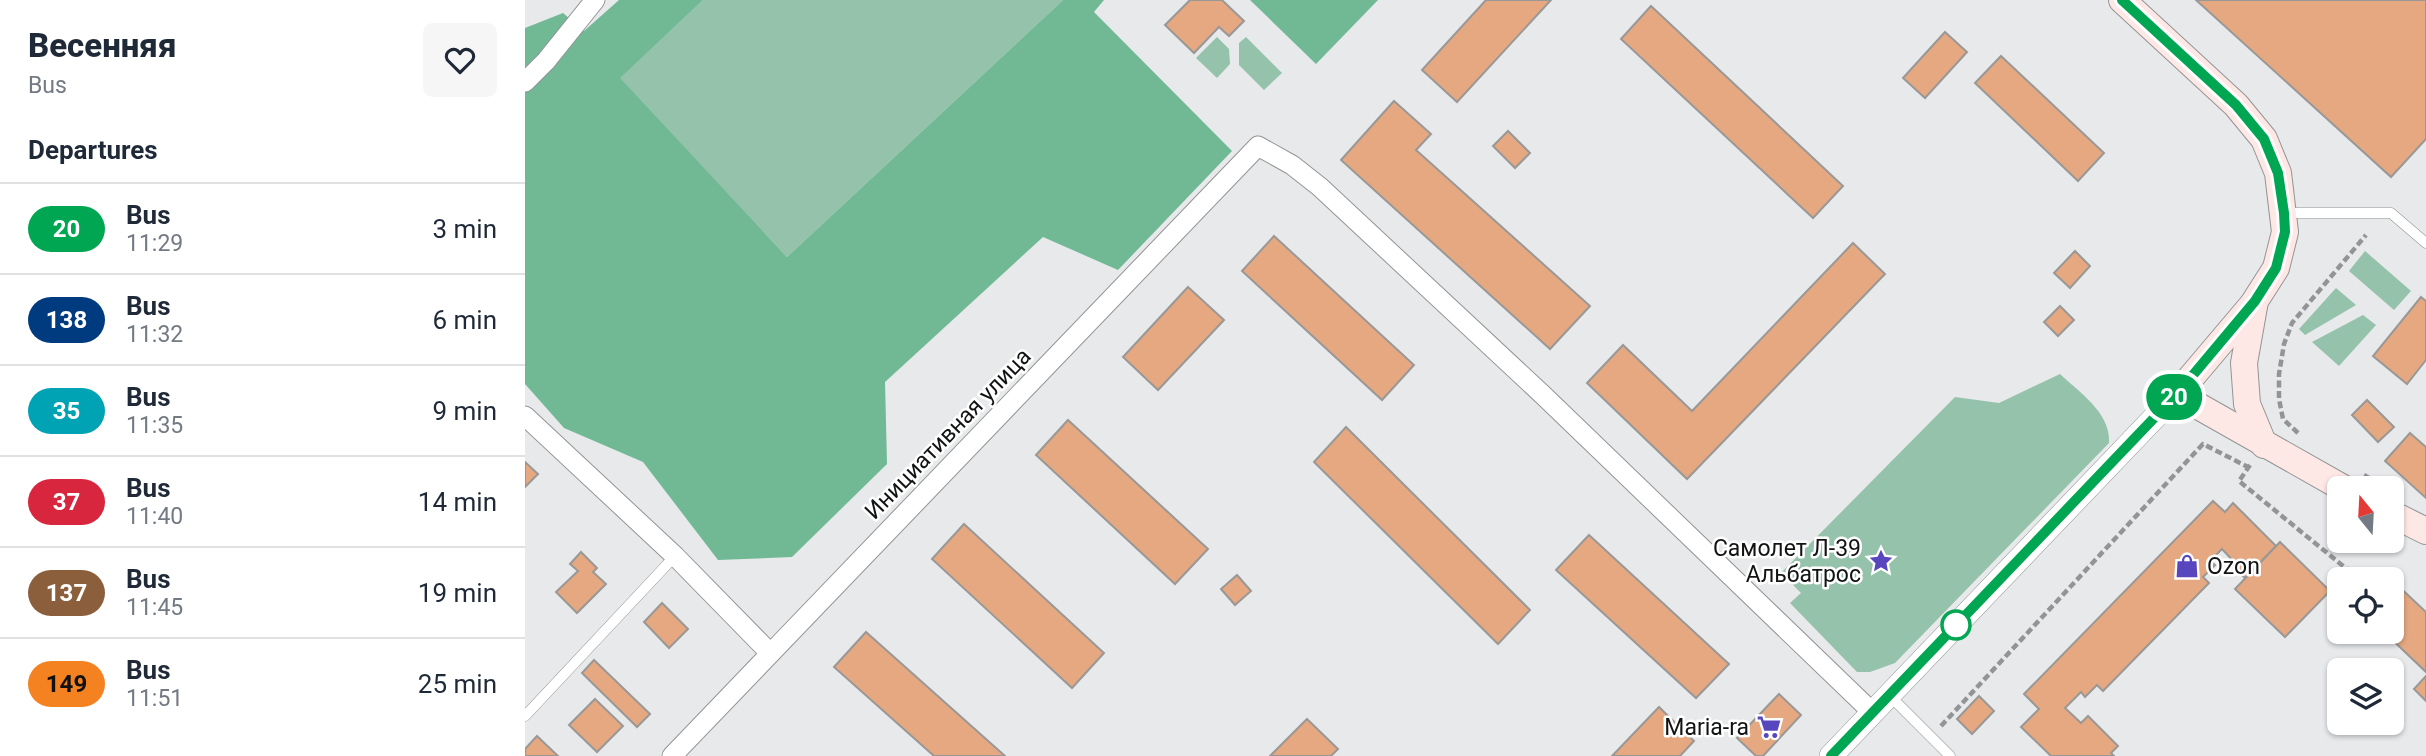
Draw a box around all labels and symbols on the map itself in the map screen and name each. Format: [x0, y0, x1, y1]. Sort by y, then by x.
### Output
street label: Инициативная улица [859, 343, 1037, 525]
line badge: 20 [2143, 374, 2205, 420]
north arrow [2327, 476, 2405, 553]
place label: Самолет Л-39 Альбатрос [1713, 535, 1861, 588]
place icon: Самолет Л-39 Альбатрос [1867, 547, 1895, 575]
shop icon: Ozon [2173, 552, 2201, 580]
place label: Ozon [2207, 553, 2260, 580]
unlabelled marker [1941, 610, 1971, 640]
supermarket icon: Maria-ra [1755, 713, 1783, 741]
place label: Maria-ra [1664, 714, 1749, 741]

